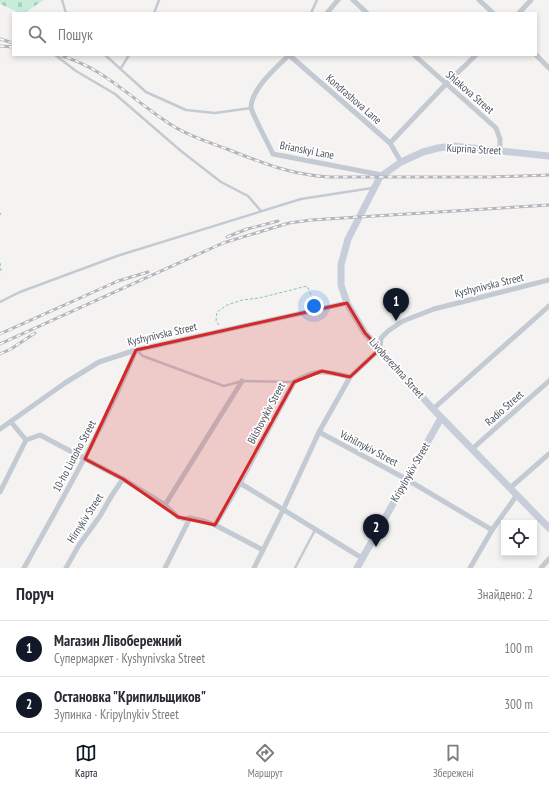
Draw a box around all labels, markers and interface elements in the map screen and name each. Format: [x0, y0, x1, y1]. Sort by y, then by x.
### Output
search box [12, 12, 537, 56]
icon: search [26, 23, 48, 45]
text: Пошук [58, 25, 93, 44]
street label: Shlakova Street [443, 67, 497, 117]
street label: Kondrashova Lane [323, 71, 385, 127]
street label: Brianskyi Lane [279, 138, 336, 162]
street label: Kuprina Street [446, 141, 502, 157]
street label: Kyshynivska Street [453, 270, 525, 300]
pin: 1 [383, 288, 409, 321]
your location [304, 296, 324, 316]
street label: Kyshynivska Street [126, 319, 198, 349]
street label: Livoberezhna Street [366, 335, 428, 401]
street label: Bilshovykiv Street [244, 380, 288, 446]
street label: Radio Street [482, 387, 526, 429]
street label: 10-ho Liutoho Street [49, 418, 99, 494]
street label: Vuhilnykiv Street [337, 426, 400, 469]
street label: Kripylnykiv Street [387, 440, 433, 504]
street label: Hirnykiv Street [64, 491, 106, 545]
pin: 2 [363, 514, 389, 547]
map controls [501, 520, 537, 556]
button: locate [501, 520, 537, 556]
text: Поруч [16, 583, 54, 605]
text: Знайдено: 2 [477, 586, 533, 603]
text: Магазин Лівобережний [54, 631, 182, 650]
text: 1 [26, 640, 32, 657]
text: 100 m [504, 640, 533, 657]
text: Супермаркет · Kyshynivska Street [54, 650, 205, 667]
text: Остановка "Крипильщиков" [54, 687, 206, 706]
text: 2 [26, 696, 32, 713]
text: 300 m [504, 696, 533, 713]
text: Зупинка · Kripylnykiv Street [54, 706, 179, 723]
tab: Карта [75, 742, 98, 780]
tab: Маршрут [248, 742, 283, 780]
tab: Збережені [433, 742, 474, 780]

